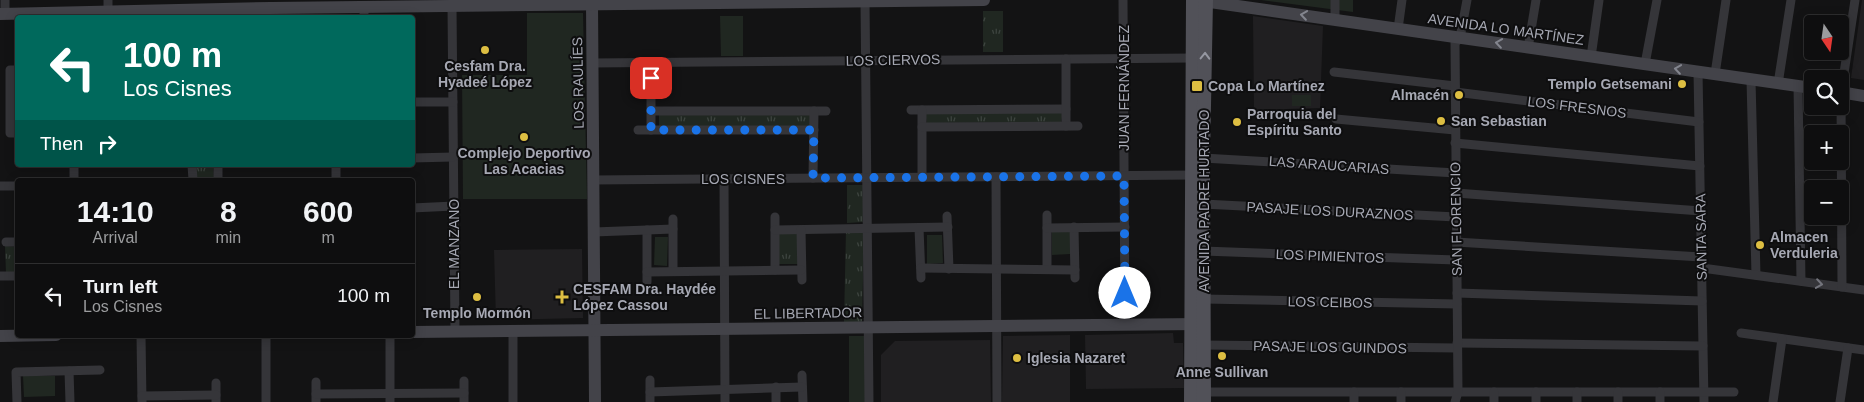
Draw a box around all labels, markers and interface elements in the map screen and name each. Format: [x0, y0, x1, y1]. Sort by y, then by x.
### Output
street label: AVENIDA LO MARTÍNEZ [1427, 10, 1585, 48]
one-way arrow [1300, 11, 1308, 21]
north arrow [1804, 15, 1849, 60]
map controls [1804, 15, 1849, 225]
street label: JUAN FERNÁNDEZ [1116, 25, 1132, 151]
icon: left [40, 35, 105, 100]
text: 100 m [123, 35, 222, 74]
street label: LOS RAULÍES [569, 37, 587, 129]
one-way arrow [1495, 39, 1504, 49]
marker: Cesfam Dra. Hyadeé López [479, 44, 491, 56]
street label: LOS CIERVOS [846, 51, 940, 69]
one-way arrow [1200, 52, 1210, 60]
pin [630, 57, 672, 99]
place label: Cesfam Dra. Hyadeé López [438, 58, 532, 90]
icon: arrive [637, 64, 665, 92]
one-way arrow [1673, 64, 1681, 75]
button: search [1804, 70, 1849, 115]
text: Los Cisnes [123, 76, 232, 101]
place label: Templo Getsemani [1548, 76, 1672, 92]
place label: Copa Lo Martínez [1208, 78, 1325, 94]
marker: Templo Getsemani [1676, 78, 1688, 90]
marker: Copa Lo Martínez [1190, 79, 1204, 93]
place label: Almacén [1391, 87, 1449, 103]
marker: Almacén [1453, 89, 1465, 101]
street label: LOS FRESNOS [1527, 93, 1627, 121]
place label: Parroquia del Espíritu Santo [1247, 106, 1342, 138]
street label: AVENIDA PADRE HURTADO [1196, 110, 1212, 292]
place label: San Sebastian [1451, 113, 1547, 129]
marker: San Sebastian [1435, 115, 1447, 127]
marker: Parroquia del Espíritu Santo [1231, 116, 1243, 128]
button: + [1804, 125, 1849, 170]
icon: right [93, 130, 121, 158]
marker: Complejo Deportivo Las Acacias [518, 131, 530, 143]
text: Then [40, 133, 83, 154]
place label: Complejo Deportivo Las Acacias [457, 145, 591, 177]
street label: LAS ARAUCARIAS [1268, 153, 1390, 177]
street label: SAN FLORENCIO [1447, 162, 1465, 276]
street label: LOS CISNES [701, 171, 785, 187]
button: − [1804, 180, 1849, 225]
street label: SANTA SARA [1692, 193, 1710, 281]
text: 14:10 [77, 195, 154, 228]
text: 8 [220, 195, 237, 228]
text: 600 [303, 195, 353, 228]
street label: EL MANZANO [446, 199, 462, 289]
street label: PASAJE LOS DURAZNOS [1246, 199, 1414, 223]
text: Arrival [93, 229, 138, 246]
text: min [215, 229, 241, 246]
text: m [321, 229, 335, 246]
place label: Almacen Verduleria [1770, 229, 1838, 261]
marker: Almacen Verduleria [1754, 239, 1766, 251]
street label: LOS PIMIENTOS [1275, 246, 1385, 266]
position arrow [1098, 266, 1150, 318]
text: Turn left [83, 276, 158, 297]
one-way arrow [1816, 278, 1824, 289]
place label: CESFAM Dra. Haydée López Cassou [573, 281, 716, 313]
icon: left [40, 282, 68, 310]
text: 100 m [337, 285, 390, 306]
marker: CESFAM Dra. Haydée López Cassou [555, 290, 569, 304]
marker: Templo Mormón [471, 291, 483, 303]
street label: LOS CEIBOS [1287, 293, 1373, 311]
text: Los Cisnes [83, 298, 162, 315]
street label: EL LIBERTADOR [754, 304, 862, 322]
place label: Templo Mormón [423, 305, 531, 321]
street label: PASAJE LOS GUINDOS [1253, 338, 1407, 356]
place label: Iglesia Nazaret [1027, 350, 1125, 366]
marker: Anne Sullivan [1216, 350, 1228, 362]
marker: Iglesia Nazaret [1011, 352, 1023, 364]
place label: Anne Sullivan [1176, 364, 1268, 380]

